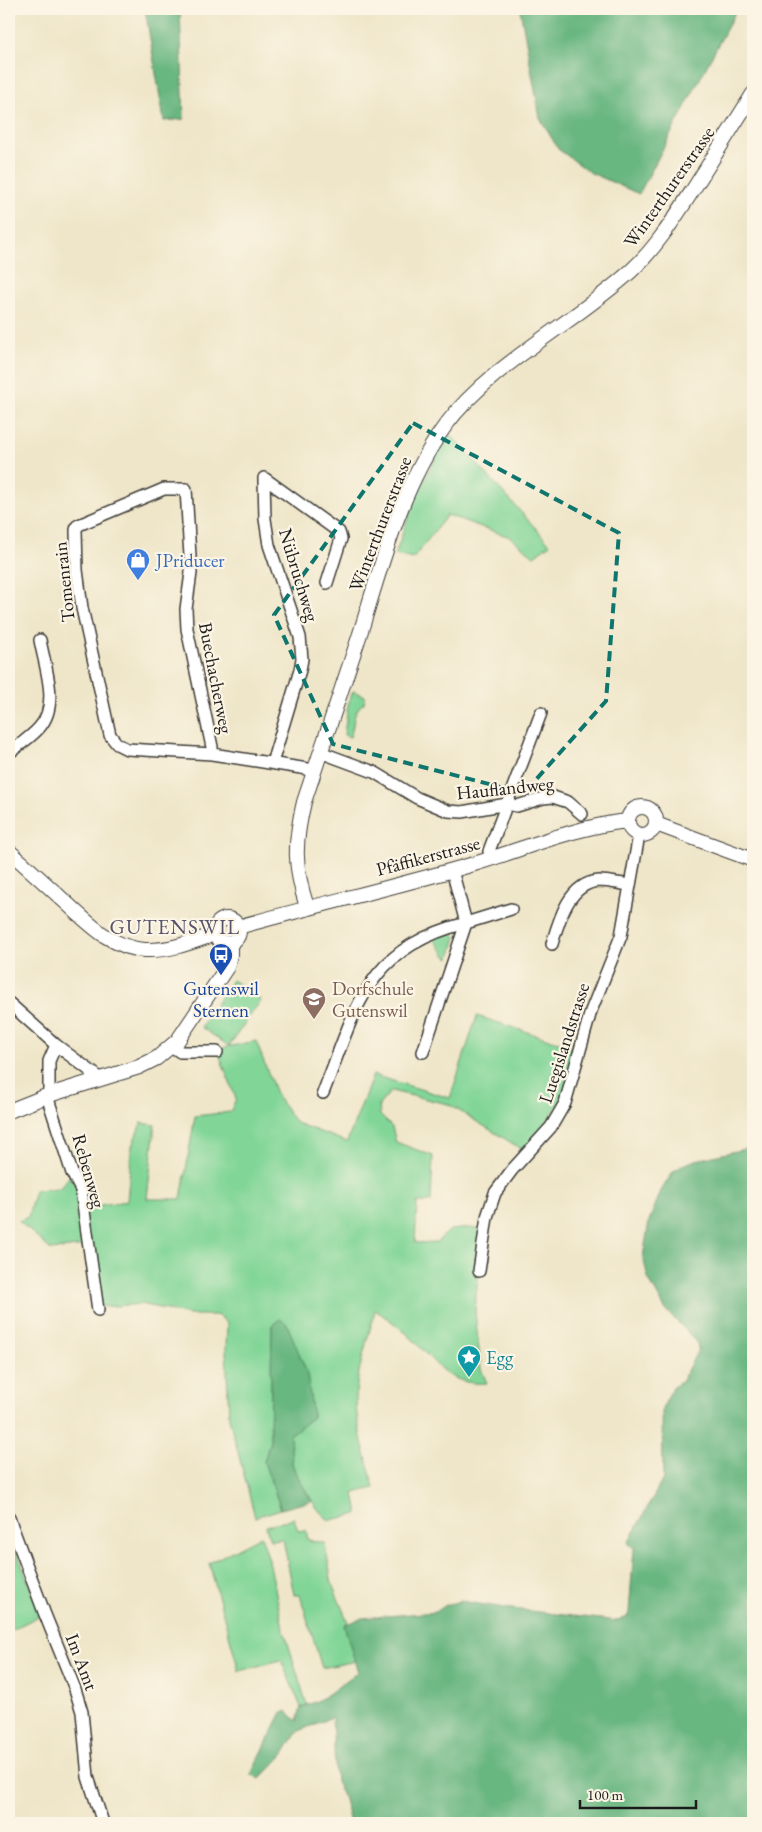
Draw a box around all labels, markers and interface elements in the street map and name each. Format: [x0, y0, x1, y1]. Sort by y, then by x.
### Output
street label: Winterthurerstrasse [618, 121, 720, 253]
street label: Winterthurerstrasse [343, 453, 417, 595]
street label: Nübruchweg [273, 525, 325, 625]
street label: Tomenrain [47, 540, 81, 624]
shop icon: JPriducer [125, 547, 151, 581]
place label: JPriducer [154, 548, 225, 573]
street label: Buechacherweg [193, 620, 239, 737]
street label: Hauflandweg [455, 770, 556, 806]
street label: Pfäffikerstrasse [373, 830, 483, 882]
district label: GUTENSWIL [110, 913, 240, 940]
bus stop icon: Gutenswil Sternen [208, 942, 234, 976]
place label: Gutenswil Sternen [183, 976, 259, 1023]
place label: Dorfschule Gutenswil [332, 976, 414, 1023]
street label: Luegislandstrasse [533, 980, 595, 1106]
school or university icon: Dorfschule Gutenswil [301, 986, 327, 1020]
street label: Rebenweg [67, 1131, 112, 1212]
place icon: Egg [456, 1344, 482, 1378]
place label: Egg [486, 1345, 514, 1370]
street label: Im Amt [60, 1630, 104, 1694]
scale bar [580, 1777, 696, 1809]
text: 100 m [587, 1785, 624, 1804]

